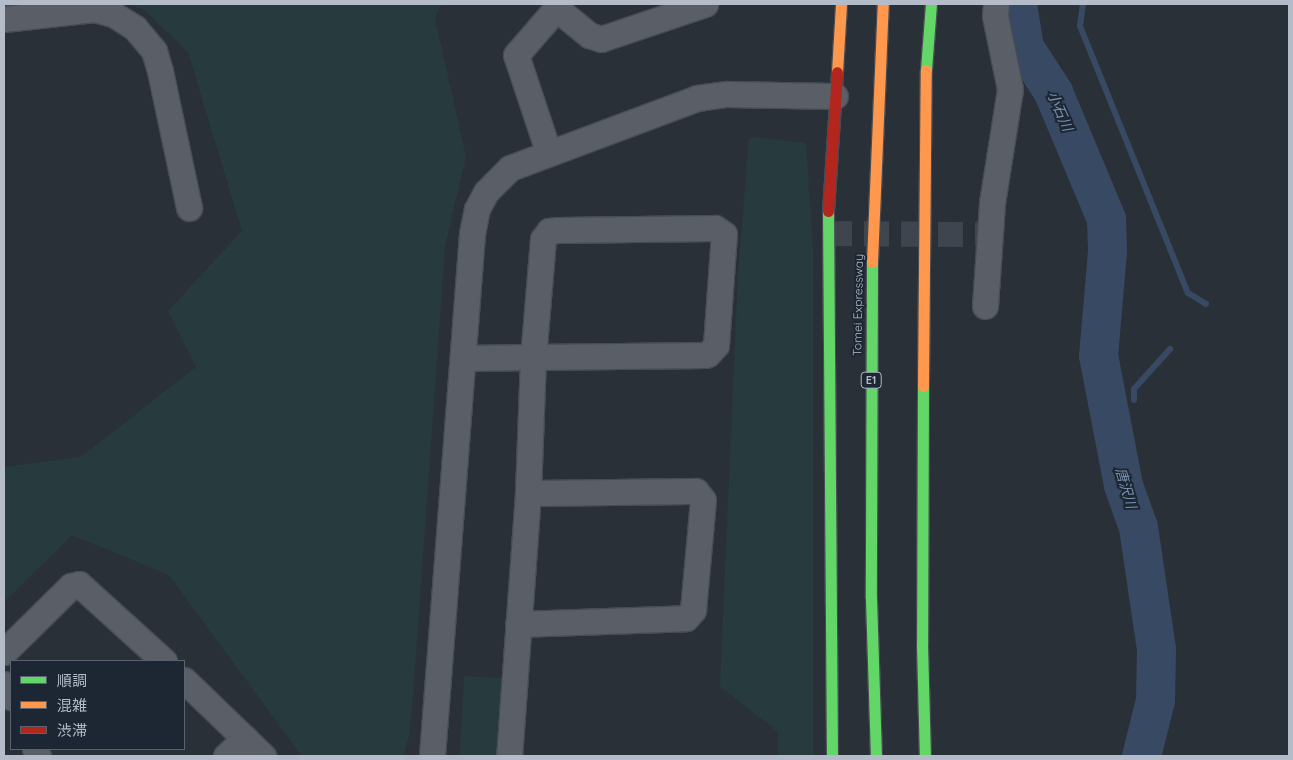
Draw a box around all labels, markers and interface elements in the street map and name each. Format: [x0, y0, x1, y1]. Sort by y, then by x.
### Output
water label: 小石川 [1044, 88, 1076, 134]
street label: Tomei Expressway [850, 254, 866, 356]
road number: E1 [860, 372, 882, 388]
water label: 唐沢川 [1112, 465, 1140, 511]
legend [10, 660, 185, 750]
text: 順調 [57, 671, 87, 690]
text: 混雑 [57, 696, 87, 715]
text: 渋滞 [57, 721, 87, 740]

